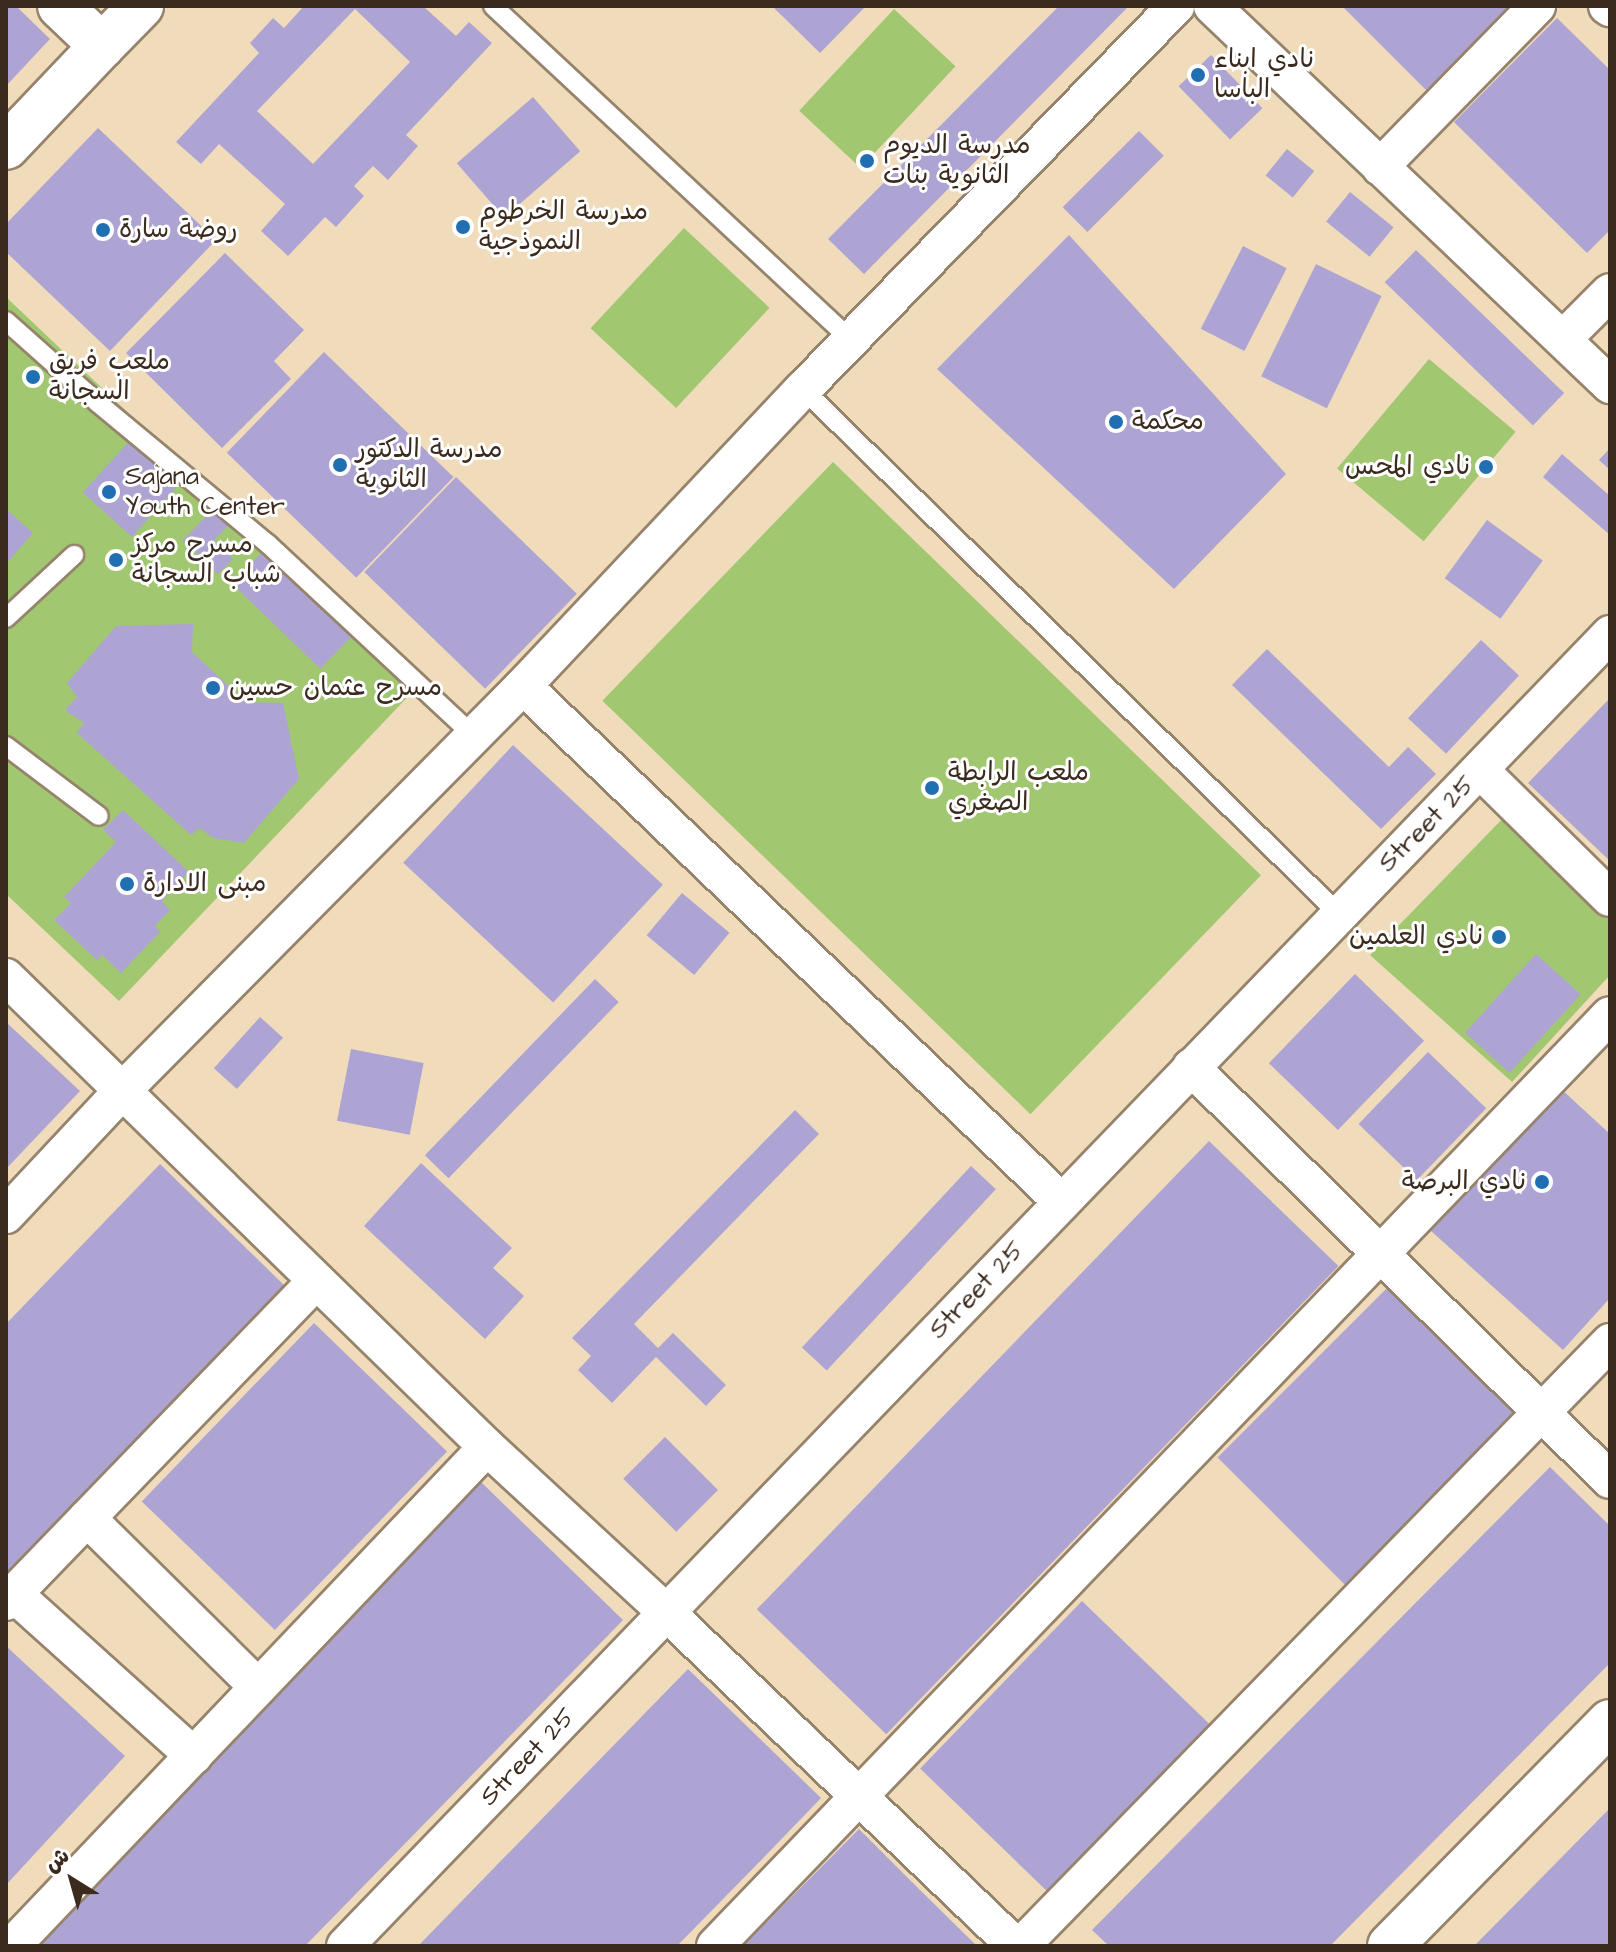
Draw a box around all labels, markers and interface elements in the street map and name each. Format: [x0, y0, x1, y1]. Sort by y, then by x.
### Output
place label: نادي ابناء الباسا [1214, 44, 1314, 106]
marker: نادي ابناء الباسا [1189, 66, 1207, 84]
place label: مدرسة الديوم الثانوية بنات [883, 130, 1031, 192]
marker: مدرسة الديوم الثانوية بنات [858, 152, 876, 170]
place label: مدرسة الخرطوم النموذجية [479, 196, 648, 258]
place label: روضة سارة [119, 214, 238, 246]
marker: مدرسة الخرطوم النموذجية [454, 218, 472, 236]
marker: روضة سارة [94, 221, 112, 239]
place label: ملعب فريق السجانة [49, 346, 170, 408]
marker: ملعب فريق السجانة [24, 368, 42, 386]
place label: محكمة [1132, 406, 1204, 438]
marker: محكمة [1107, 413, 1125, 431]
place label: مدرسة الدكتور الثانوية [356, 434, 502, 496]
place label: نادي المحس [1345, 451, 1470, 483]
marker: مدرسة الدكتور الثانوية [331, 456, 349, 474]
marker: نادي المحس [1477, 458, 1495, 476]
place label: Sajana Youth Center [125, 461, 285, 522]
marker: Sajana Youth Center [100, 483, 118, 501]
place label: مسرح مركز شباب السجانة [132, 529, 281, 590]
marker: مسرح مركز شباب السجانة [107, 551, 125, 569]
place label: مسرح عثمان حسين [229, 672, 442, 704]
marker: مسرح عثمان حسين [204, 679, 222, 697]
place label: ملعب الرابطة الصغري [948, 757, 1089, 818]
street label: Street 25 [1372, 769, 1482, 879]
marker: ملعب الرابطة الصغري [923, 779, 941, 797]
place label: مبنى الادارة [143, 868, 266, 900]
marker: مبنى الادارة [118, 875, 136, 893]
place label: نادي العلمين [1349, 921, 1483, 953]
marker: نادي العلمين [1490, 928, 1508, 946]
place label: نادي البرصة [1402, 1166, 1526, 1198]
marker: نادي البرصة [1533, 1173, 1551, 1191]
street label: Street 25 [923, 1235, 1031, 1345]
street label: Street 25 [474, 1702, 582, 1812]
north arrow [32, 1840, 112, 1920]
text: ش [38, 1841, 76, 1880]

